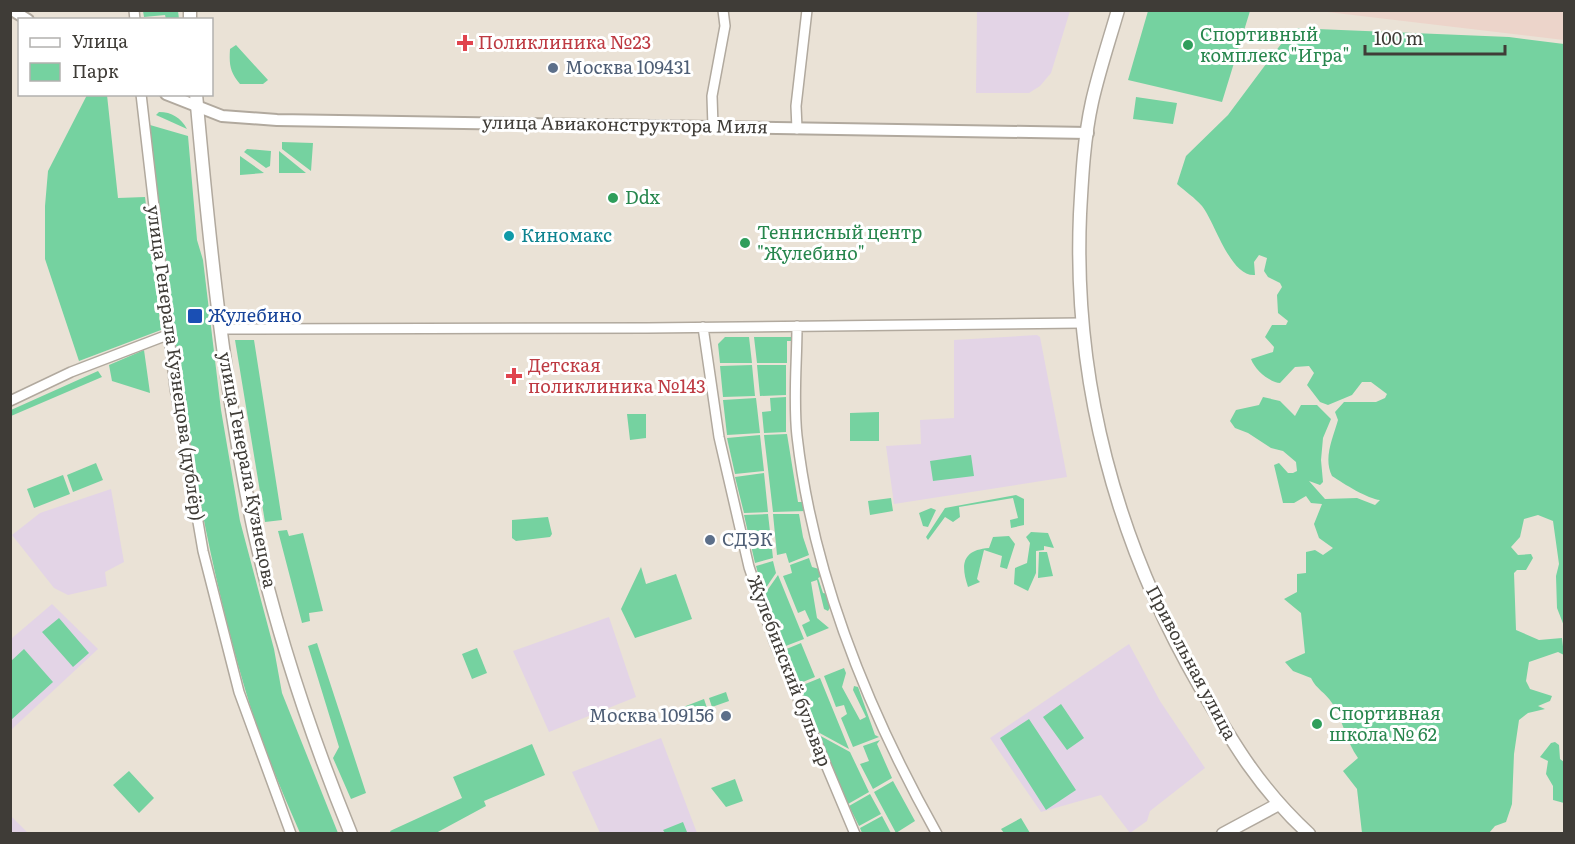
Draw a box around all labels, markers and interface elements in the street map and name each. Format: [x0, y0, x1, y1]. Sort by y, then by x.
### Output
legend [18, 18, 213, 96]
scale bar [1365, 18, 1504, 56]
place label: Спортивный комплекс "Игра" [1200, 20, 1349, 68]
text: 100 m [1374, 24, 1423, 51]
text: Улица [72, 27, 128, 54]
place label: Поликлиника №23 [478, 28, 651, 55]
marker: Поликлиника №23 [456, 34, 474, 52]
marker: Спортивный комплекс "Игра" [1181, 38, 1195, 52]
place label: Москва 109431 [565, 53, 691, 80]
text: Парк [72, 57, 119, 84]
marker: Москва 109431 [546, 61, 560, 75]
street label: улица Авиаконструктора Миля [482, 108, 768, 139]
place label: Ddx [625, 183, 661, 210]
marker: Ddx [606, 191, 620, 205]
street label: улица Генерала Кузнецова (дублёр) [141, 203, 212, 522]
place label: Теннисный центр "Жулебино" [757, 218, 922, 266]
place label: Киномакс [521, 221, 612, 248]
marker: Киномакс [502, 229, 516, 243]
marker: Теннисный центр "Жулебино" [738, 236, 752, 250]
place label: Жулебино [208, 301, 302, 328]
marker: Жулебино [186, 307, 204, 325]
street label: улица Генерала Кузнецова [212, 349, 285, 591]
place label: Детская поликлиника №143 [528, 351, 706, 399]
marker: Детская поликлиника №143 [505, 367, 523, 385]
place label: СДЭК [722, 525, 773, 552]
marker: СДЭК [703, 533, 717, 547]
street label: Жулебинский бульвар [741, 571, 839, 770]
street label: Привольная улица [1140, 580, 1245, 745]
place label: Спортивная школа № 62 [1329, 699, 1441, 747]
place label: Москва 109156 [589, 701, 714, 728]
marker: Москва 109156 [719, 709, 733, 723]
marker: Спортивная школа № 62 [1310, 717, 1324, 731]

